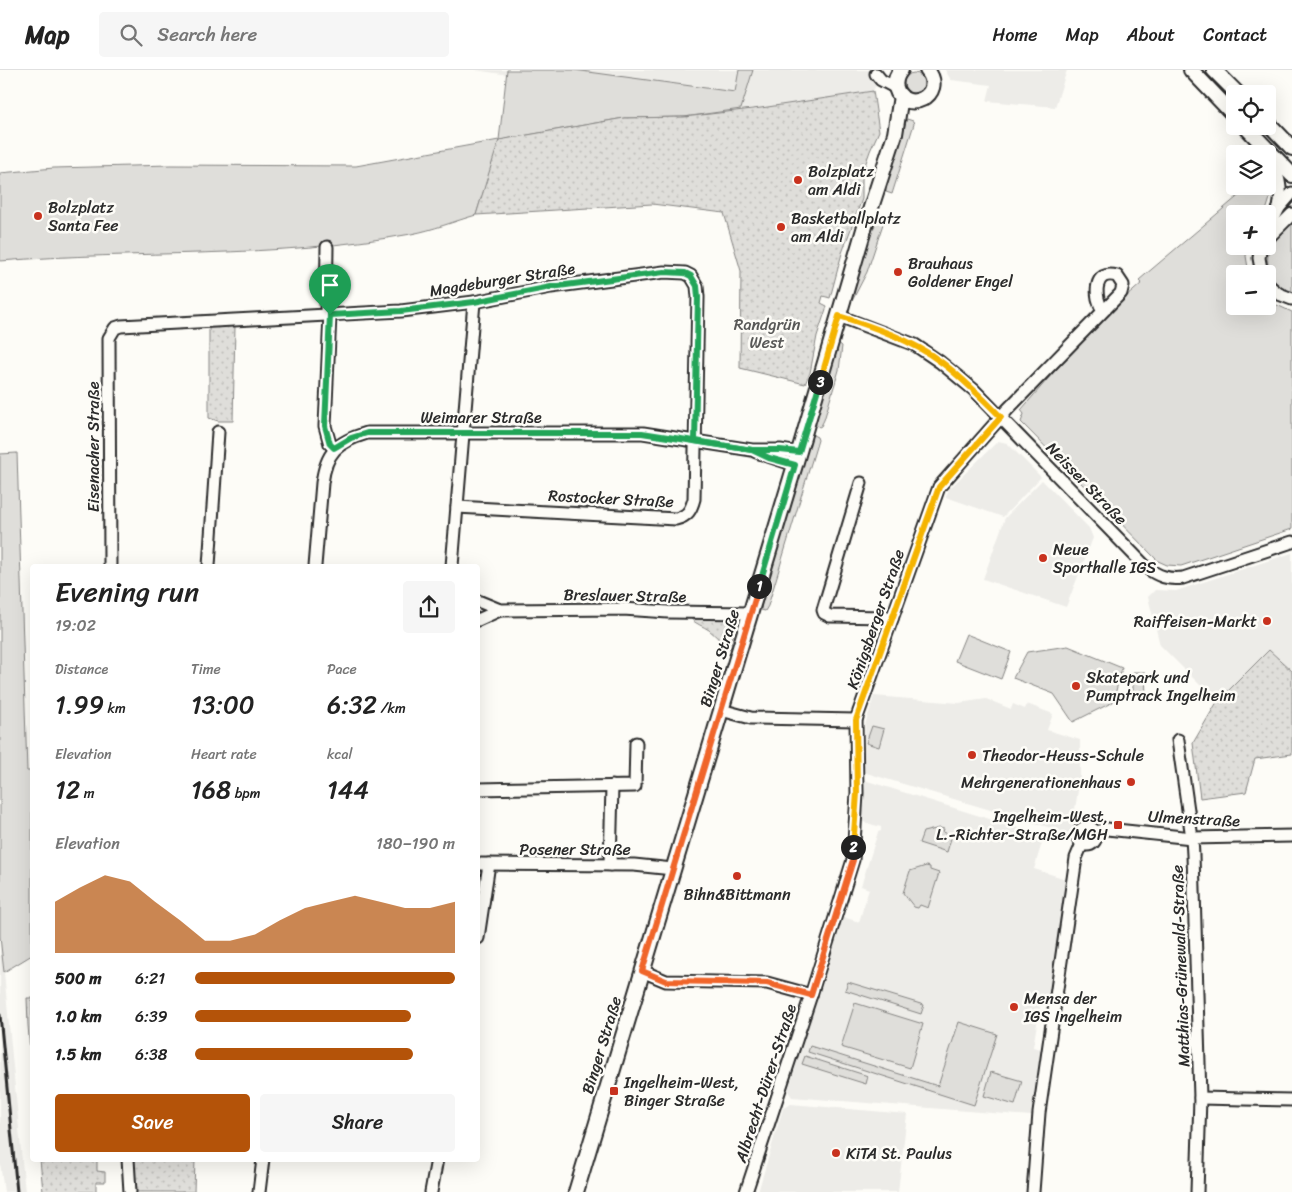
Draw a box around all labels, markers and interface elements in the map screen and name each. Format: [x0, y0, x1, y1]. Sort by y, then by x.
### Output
search box [99, 12, 449, 57]
text: Map [25, 14, 69, 56]
text: Search here [157, 18, 257, 51]
text: Home [993, 19, 1038, 51]
text: Map [1066, 19, 1099, 51]
text: About [1127, 19, 1175, 51]
text: Contact [1203, 19, 1267, 51]
icon: search [117, 21, 145, 49]
map controls [1226, 85, 1276, 315]
button: locate [1226, 85, 1276, 135]
button: layers [1226, 145, 1276, 195]
place label: Bolzplatz am Aldi [808, 157, 874, 204]
marker: Bolzplatz am Aldi [792, 174, 804, 186]
place label: Bolzplatz Santa Fee [48, 193, 119, 240]
place label: Basketballplatz am Aldi [791, 204, 901, 251]
button: + [1226, 205, 1276, 255]
marker: Bolzplatz Santa Fee [32, 210, 44, 222]
marker: Basketballplatz am Aldi [775, 221, 787, 233]
place label: Brauhaus Goldener Engel [908, 249, 1013, 296]
street label: Magdeburger Straße [427, 254, 577, 305]
pin [309, 264, 351, 315]
button: − [1226, 265, 1276, 315]
marker: Brauhaus Goldener Engel [892, 266, 904, 278]
icon: arrive [316, 271, 344, 299]
park label: Randgrün West [734, 310, 801, 357]
pin: 3 [808, 370, 832, 394]
text: 3 [817, 370, 824, 395]
street label: Eisenacher Straße [79, 381, 108, 512]
street label: Weimarer Straße [420, 403, 542, 432]
street label: Neisser Straße [1039, 435, 1135, 532]
street label: Rostocker Straße [548, 481, 674, 516]
place label: Neue Sporthalle IGS [1053, 535, 1156, 582]
street label: Königsberger Straße [838, 545, 913, 693]
marker: Neue Sporthalle IGS [1037, 552, 1049, 564]
text: Evening run [55, 567, 199, 616]
pin: 1 [746, 574, 772, 598]
text: 1 [756, 574, 763, 599]
street label: Breslauer Straße [563, 580, 687, 611]
button: share [403, 581, 455, 633]
street label: Binger Straße [691, 606, 748, 711]
place label: Raiffeisen-Markt [1134, 607, 1257, 636]
text: 19:02 [55, 611, 96, 640]
marker: Raiffeisen-Markt [1261, 615, 1273, 627]
text: Distance [55, 657, 108, 682]
text: Time [191, 657, 221, 682]
text: Pace [327, 657, 357, 682]
place label: Skatepark und Pumptrack Ingelheim [1086, 663, 1236, 710]
marker: Skatepark und Pumptrack Ingelheim [1070, 680, 1082, 692]
text: 1.99 [55, 682, 104, 727]
text: 13:00 [191, 682, 255, 727]
text: 6:32 [327, 682, 377, 727]
text: km [104, 696, 126, 721]
text: /km [377, 696, 406, 721]
place label: Theodor-Heuss-Schule [982, 741, 1144, 770]
text: Elevation [55, 742, 112, 767]
text: Heart rate [191, 742, 257, 767]
text: kcal [327, 742, 352, 767]
marker: Theodor-Heuss-Schule [966, 749, 978, 761]
text: 12 [55, 767, 80, 812]
text: 168 [191, 767, 231, 812]
text: 144 [327, 767, 369, 812]
place label: Mehrgenerationenhaus [961, 768, 1122, 797]
marker: Mehrgenerationenhaus [1125, 776, 1137, 788]
text: m [80, 781, 95, 806]
text: bpm [231, 781, 261, 806]
place label: Ingelheim-West, L.-Richter-Straße/MGH [936, 802, 1108, 849]
street label: Ulmenstraße [1147, 802, 1241, 835]
marker: Ingelheim-West, L.-Richter-Straße/MGH [1112, 819, 1124, 831]
text: Elevation [55, 829, 120, 858]
text: 180–190 m [376, 829, 455, 858]
pin: 2 [840, 834, 866, 860]
street label: Posener Straße [519, 835, 631, 864]
text: 2 [849, 835, 858, 860]
street label: Matthias-Grünewald-Straße [1162, 864, 1199, 1068]
marker: Bihn&Bittmann [731, 870, 743, 882]
place label: Bihn&Bittmann [683, 880, 791, 909]
text: 500 m [55, 964, 101, 993]
text: 6:21 [135, 964, 165, 993]
place label: Mensa der IGS Ingelheim [1023, 984, 1122, 1031]
street label: Binger Straße [573, 993, 630, 1098]
street label: Albrecht-Dürer-Straße [726, 1000, 805, 1167]
marker: Mensa der IGS Ingelheim [1008, 1001, 1020, 1013]
text: 1.0 km [55, 1002, 102, 1031]
text: 6:39 [135, 1002, 168, 1031]
text: 1.5 km [55, 1040, 101, 1069]
text: 6:38 [135, 1040, 167, 1069]
place label: Ingelheim-West, Binger Straße [623, 1068, 739, 1115]
marker: Ingelheim-West, Binger Straße [608, 1085, 620, 1097]
button: Save [55, 1094, 250, 1152]
button: Share [260, 1094, 455, 1152]
place label: KiTA St. Paulus [846, 1139, 952, 1168]
marker: KiTA St. Paulus [830, 1147, 842, 1159]

